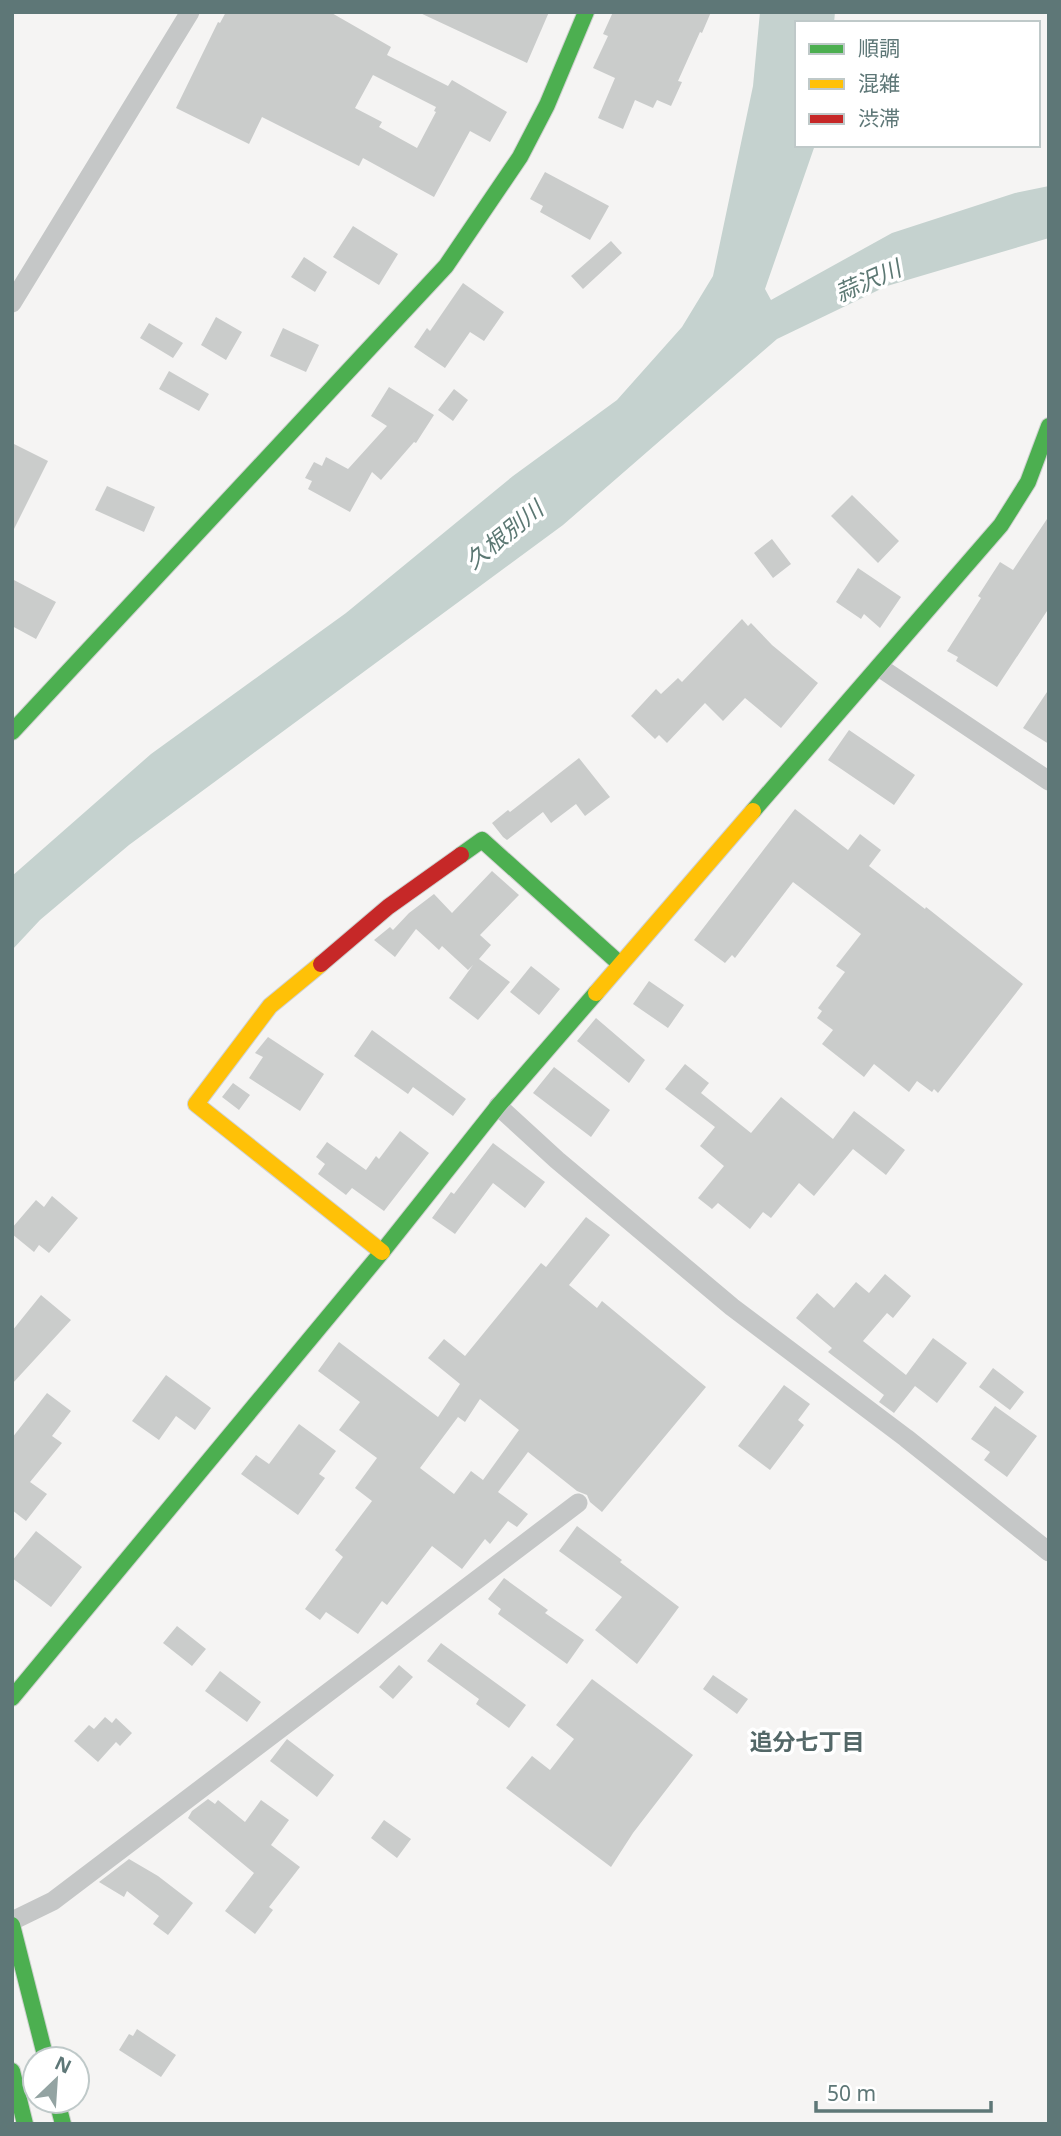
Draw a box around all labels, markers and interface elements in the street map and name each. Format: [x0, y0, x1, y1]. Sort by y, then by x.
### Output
legend [795, 21, 1040, 147]
text: 順調 [858, 34, 900, 62]
text: 混雑 [858, 69, 900, 97]
text: 渋滞 [858, 104, 900, 132]
water label: 蒜沢川 [830, 250, 908, 309]
water label: 久根別川 [458, 491, 552, 576]
district label: 追分七丁目 [750, 1725, 865, 1757]
north arrow [21, 2045, 91, 2115]
text: N [51, 2050, 76, 2080]
scale bar [816, 2070, 991, 2114]
text: 50 m [827, 2079, 876, 2107]

